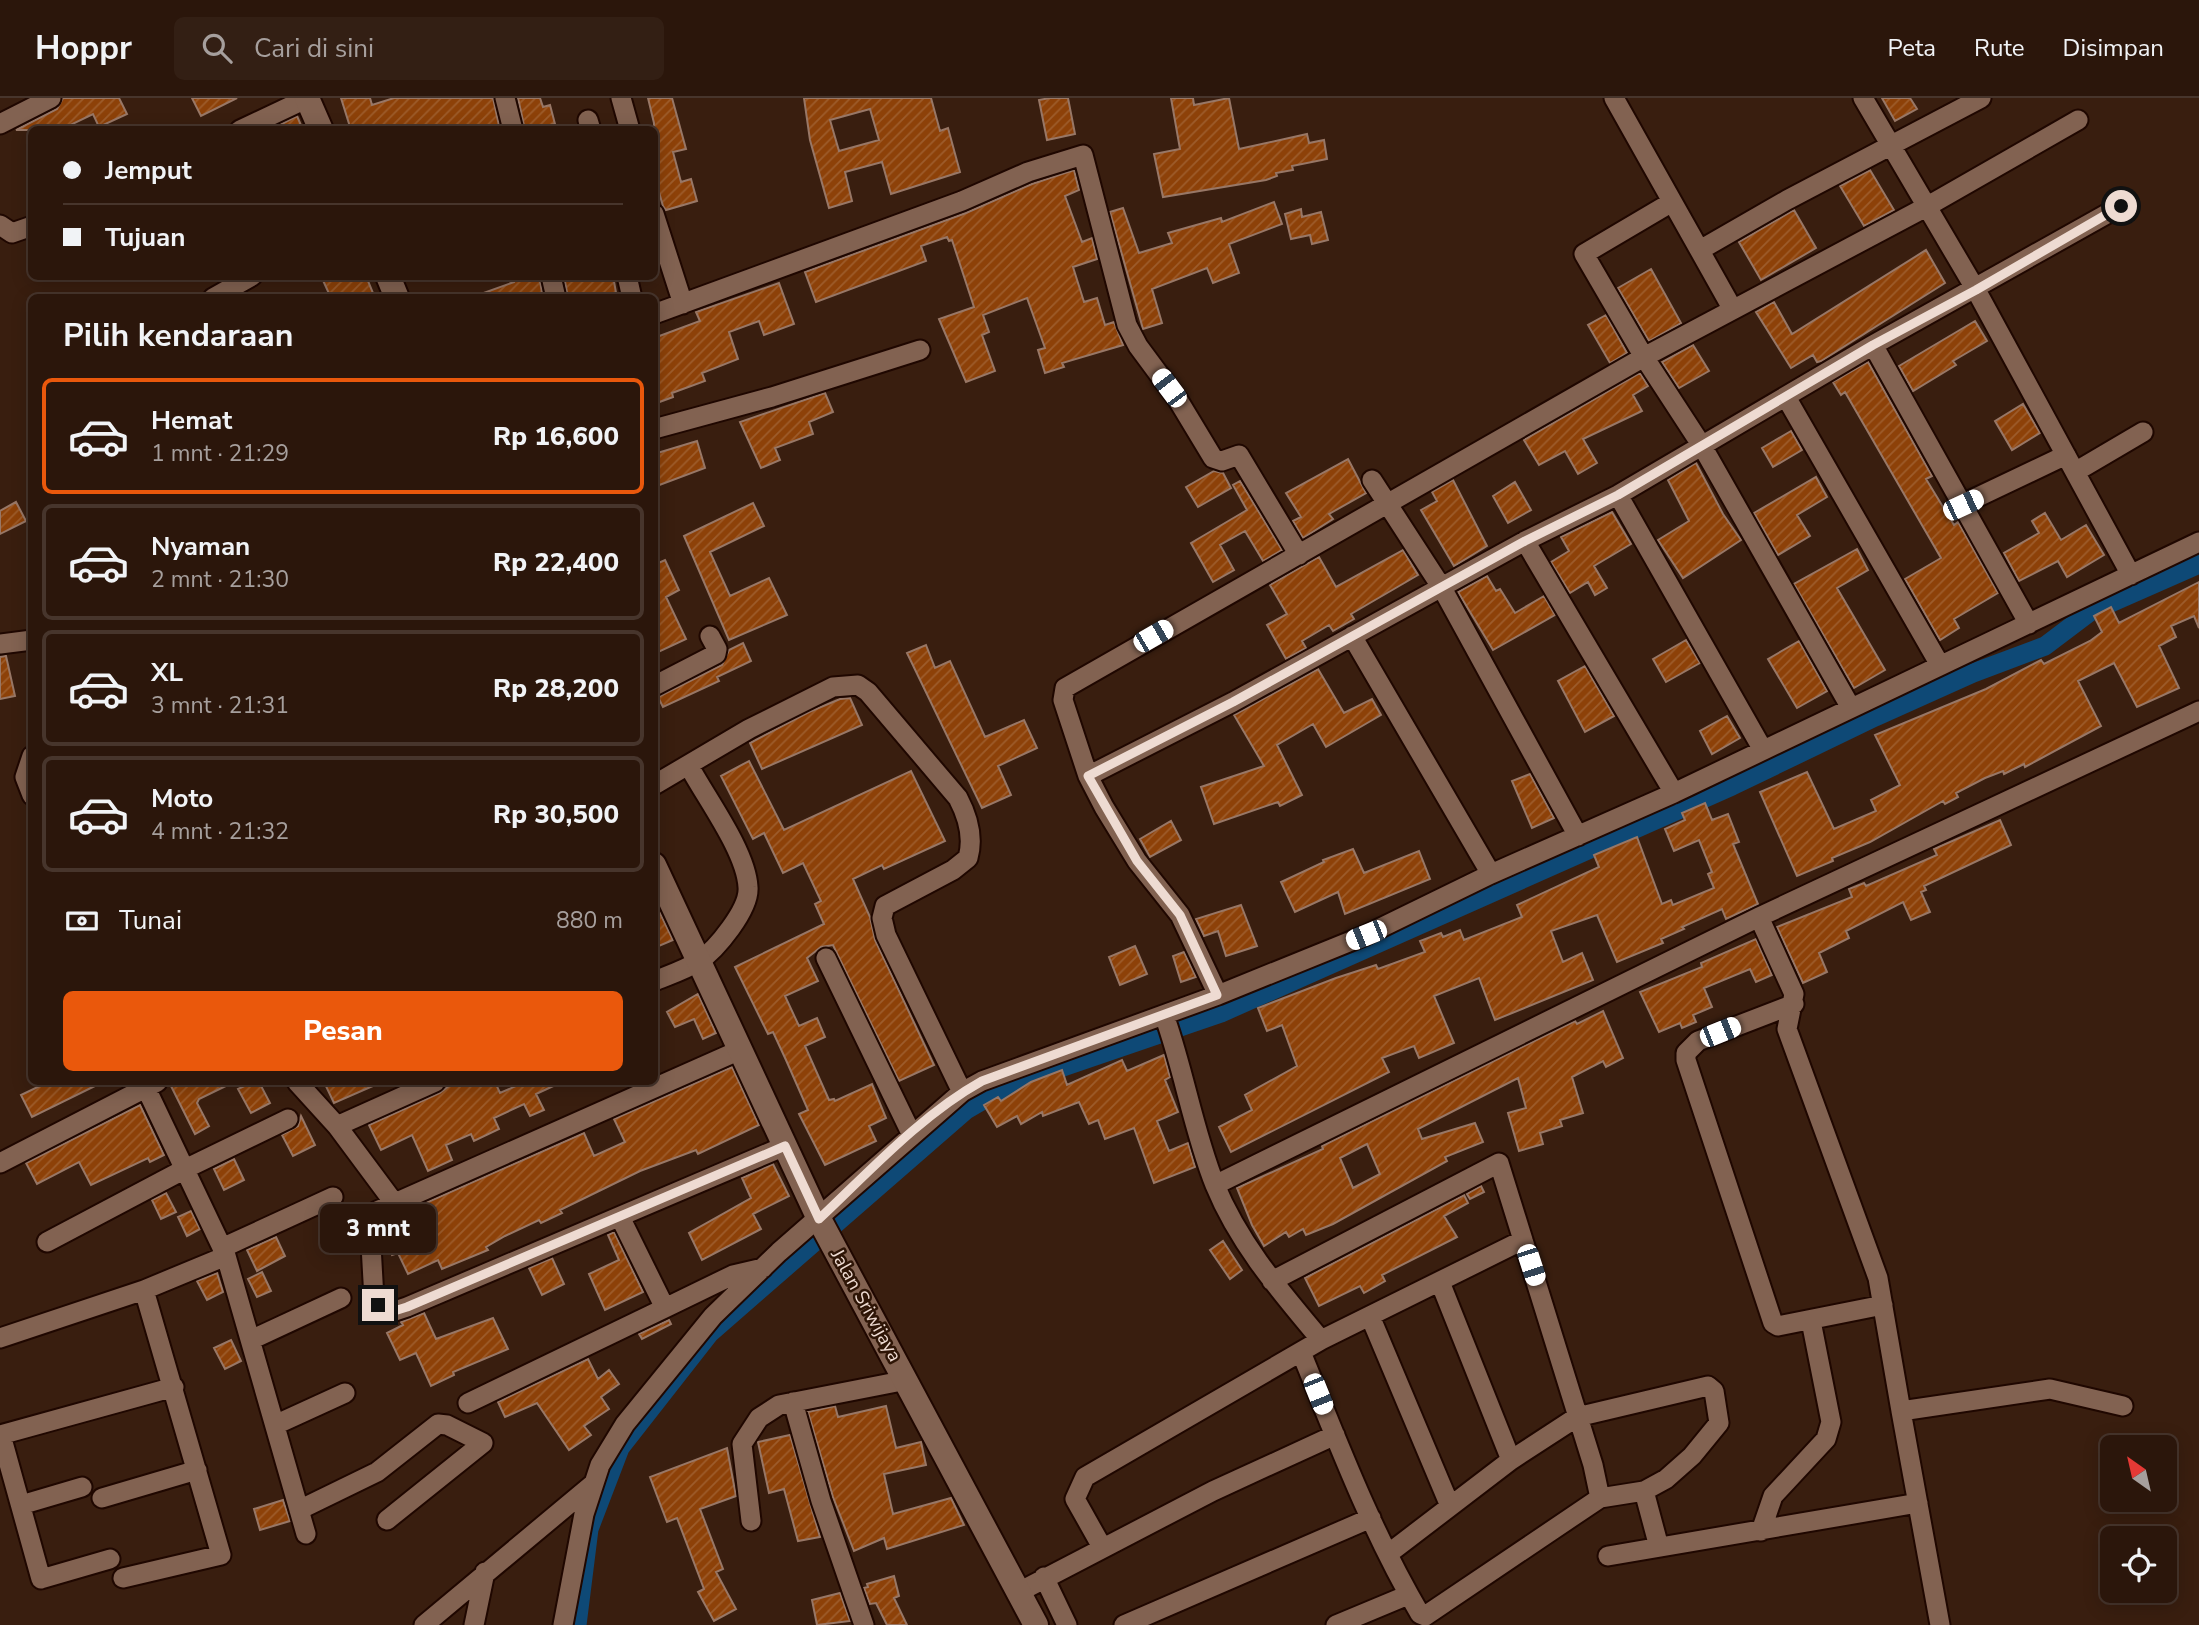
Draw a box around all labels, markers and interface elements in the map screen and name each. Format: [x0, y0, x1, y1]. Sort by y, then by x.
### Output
search box [174, 17, 664, 80]
text: Hoppr [35, 26, 132, 71]
icon: search [198, 29, 236, 67]
text: Cari di sini [254, 31, 374, 66]
text: Peta [1887, 32, 1936, 64]
text: Rute [1974, 32, 2025, 64]
text: Disimpan [2063, 32, 2164, 64]
text: Jemput [105, 153, 192, 188]
route start [2105, 190, 2137, 222]
text: Tujuan [105, 220, 185, 255]
text: Pilih kendaraan [63, 314, 293, 357]
car [1148, 365, 1191, 411]
text: Hemat [151, 403, 232, 438]
icon: car [67, 405, 130, 468]
text: Rp 16,600 [493, 419, 619, 454]
text: 1 mnt · 21:29 [151, 438, 289, 469]
car [1940, 487, 1987, 523]
text: Nyaman [151, 529, 250, 564]
icon: car [67, 531, 130, 594]
text: Rp 22,400 [493, 545, 619, 580]
text: 2 mnt · 21:30 [151, 564, 289, 595]
car [1130, 616, 1177, 656]
text: XL [151, 655, 183, 690]
icon: car [67, 657, 130, 720]
text: Rp 28,200 [493, 671, 619, 706]
text: 3 mnt · 21:31 [151, 690, 289, 721]
text: Moto [151, 781, 213, 816]
icon: car [67, 783, 130, 846]
text: Rp 30,500 [493, 797, 619, 832]
text: 4 mnt · 21:32 [151, 816, 289, 847]
icon: cash [63, 902, 101, 940]
text: Tunai [119, 903, 182, 938]
text: 880 m [556, 905, 623, 936]
car [1343, 917, 1390, 953]
button: Pesan [63, 991, 623, 1071]
car [1697, 1014, 1744, 1050]
callout: 3 mnt [320, 1204, 436, 1252]
text: 3 mnt [346, 1213, 410, 1244]
car [1515, 1242, 1548, 1288]
street label: Jalan Sriwijaya [824, 1244, 908, 1366]
route end [362, 1289, 394, 1321]
car [1301, 1371, 1336, 1417]
north arrow [2100, 1435, 2177, 1512]
map controls [2100, 1435, 2177, 1603]
button: locate [2100, 1526, 2177, 1603]

